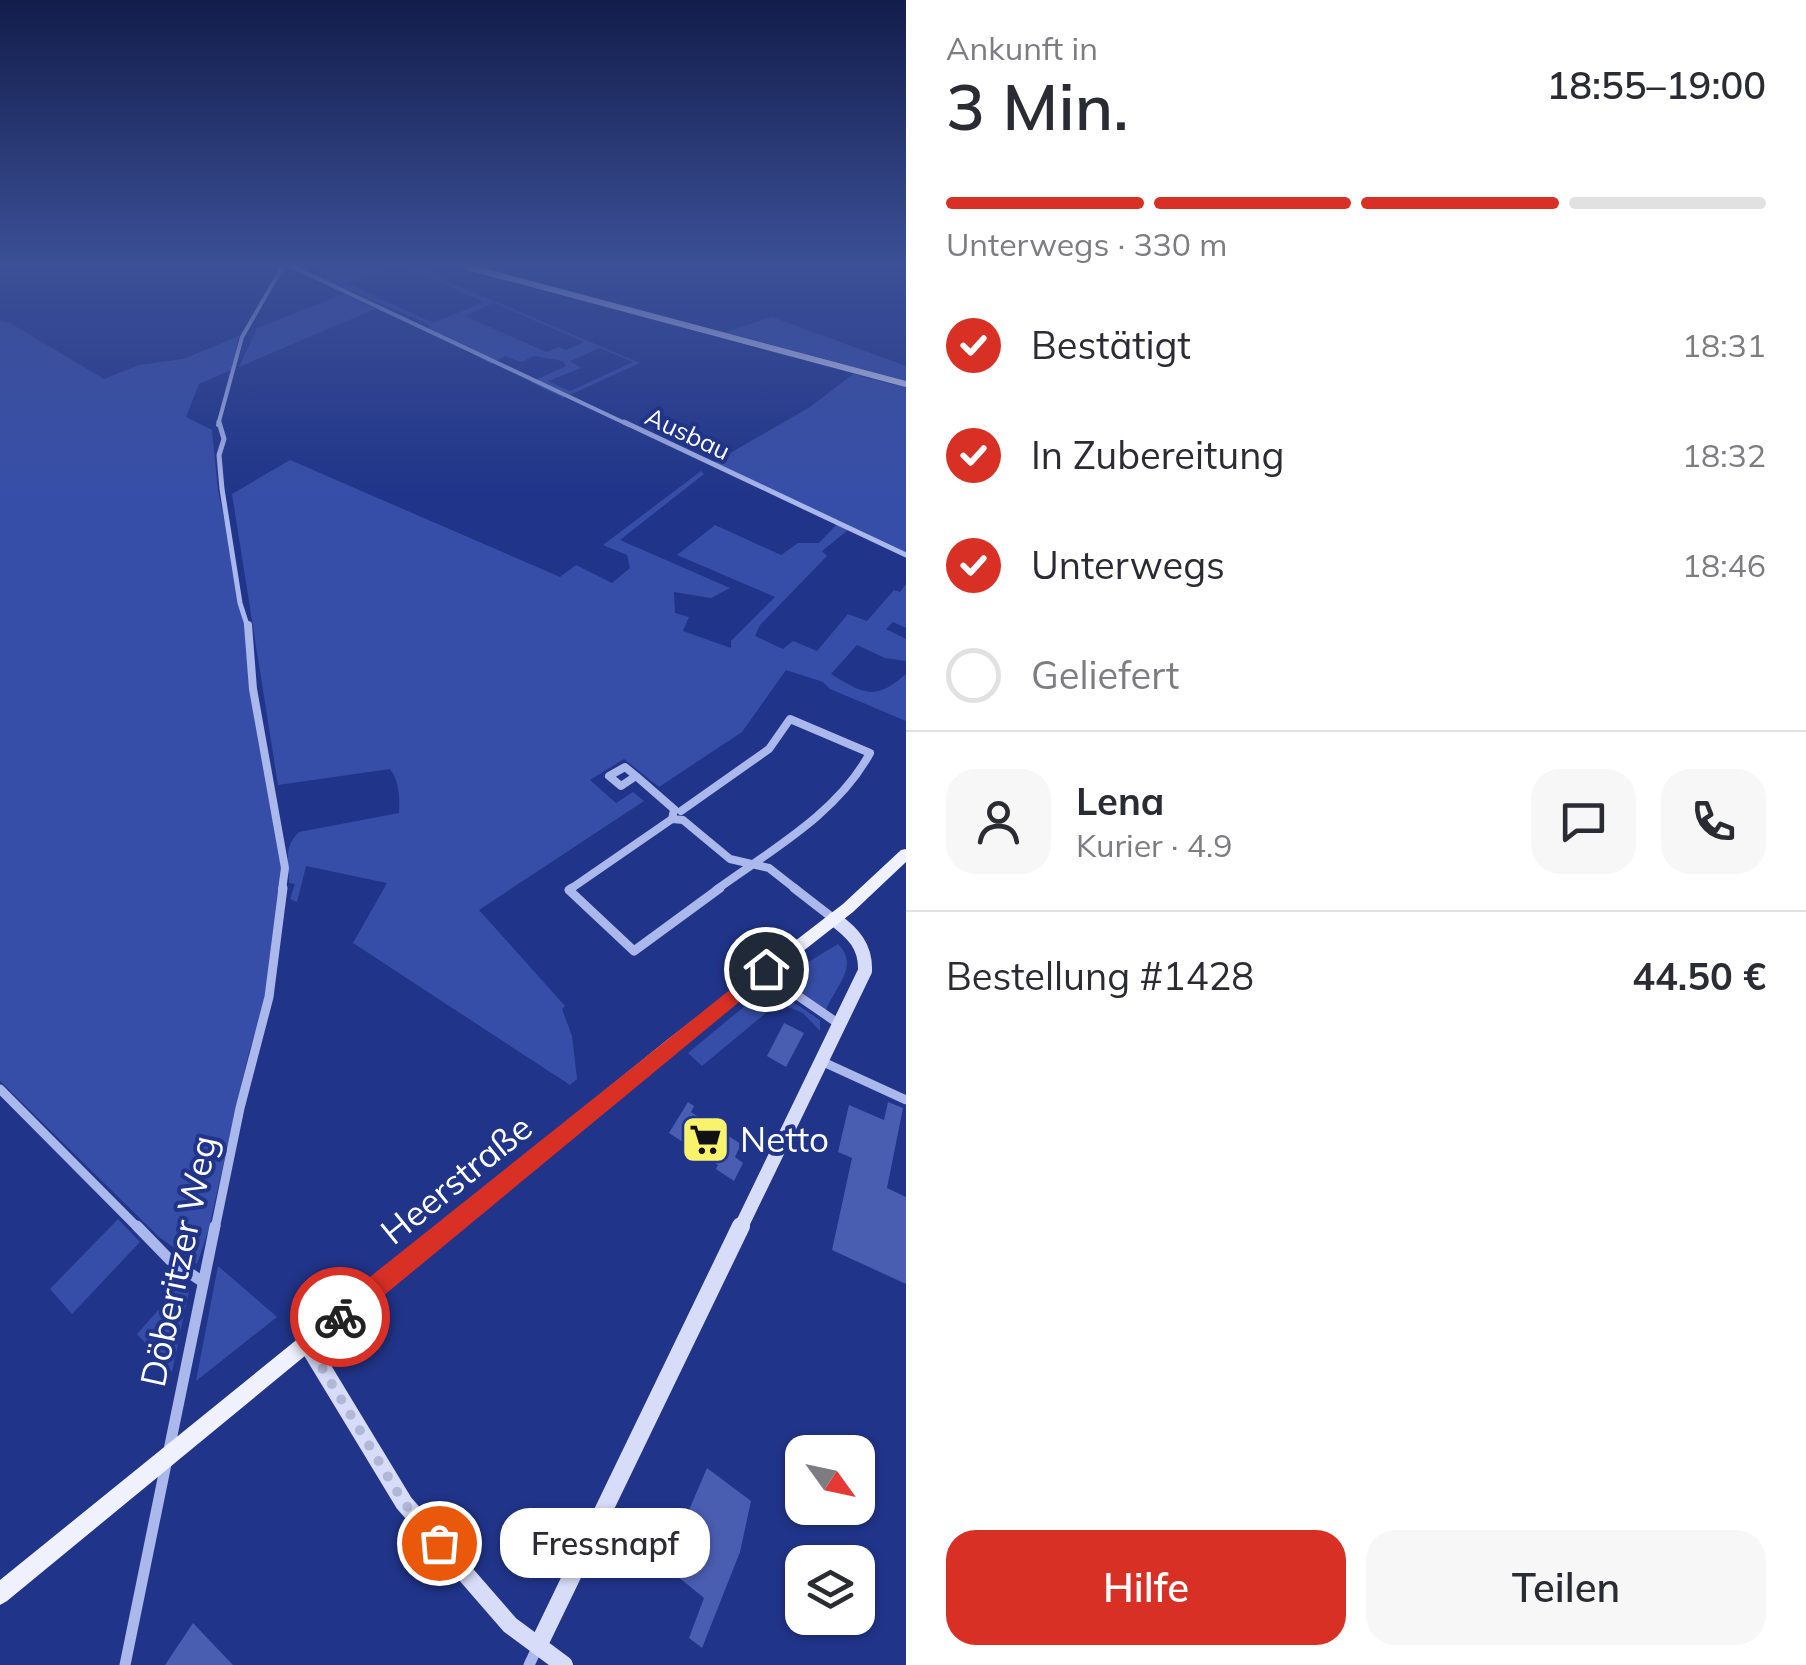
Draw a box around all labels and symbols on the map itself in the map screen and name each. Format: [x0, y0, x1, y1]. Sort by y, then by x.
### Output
street label: Ausbau [641, 400, 735, 466]
pin [724, 927, 809, 1012]
street label: Heerstraße [372, 1105, 540, 1253]
supermarket icon: Netto [679, 1113, 731, 1165]
place label: Netto [740, 1117, 829, 1161]
street label: Döberitzer Weg [130, 1132, 226, 1390]
courier [290, 1267, 390, 1367]
north arrow [785, 1435, 875, 1525]
pin [397, 1501, 482, 1586]
callout: Fressnapf [499, 1508, 709, 1578]

